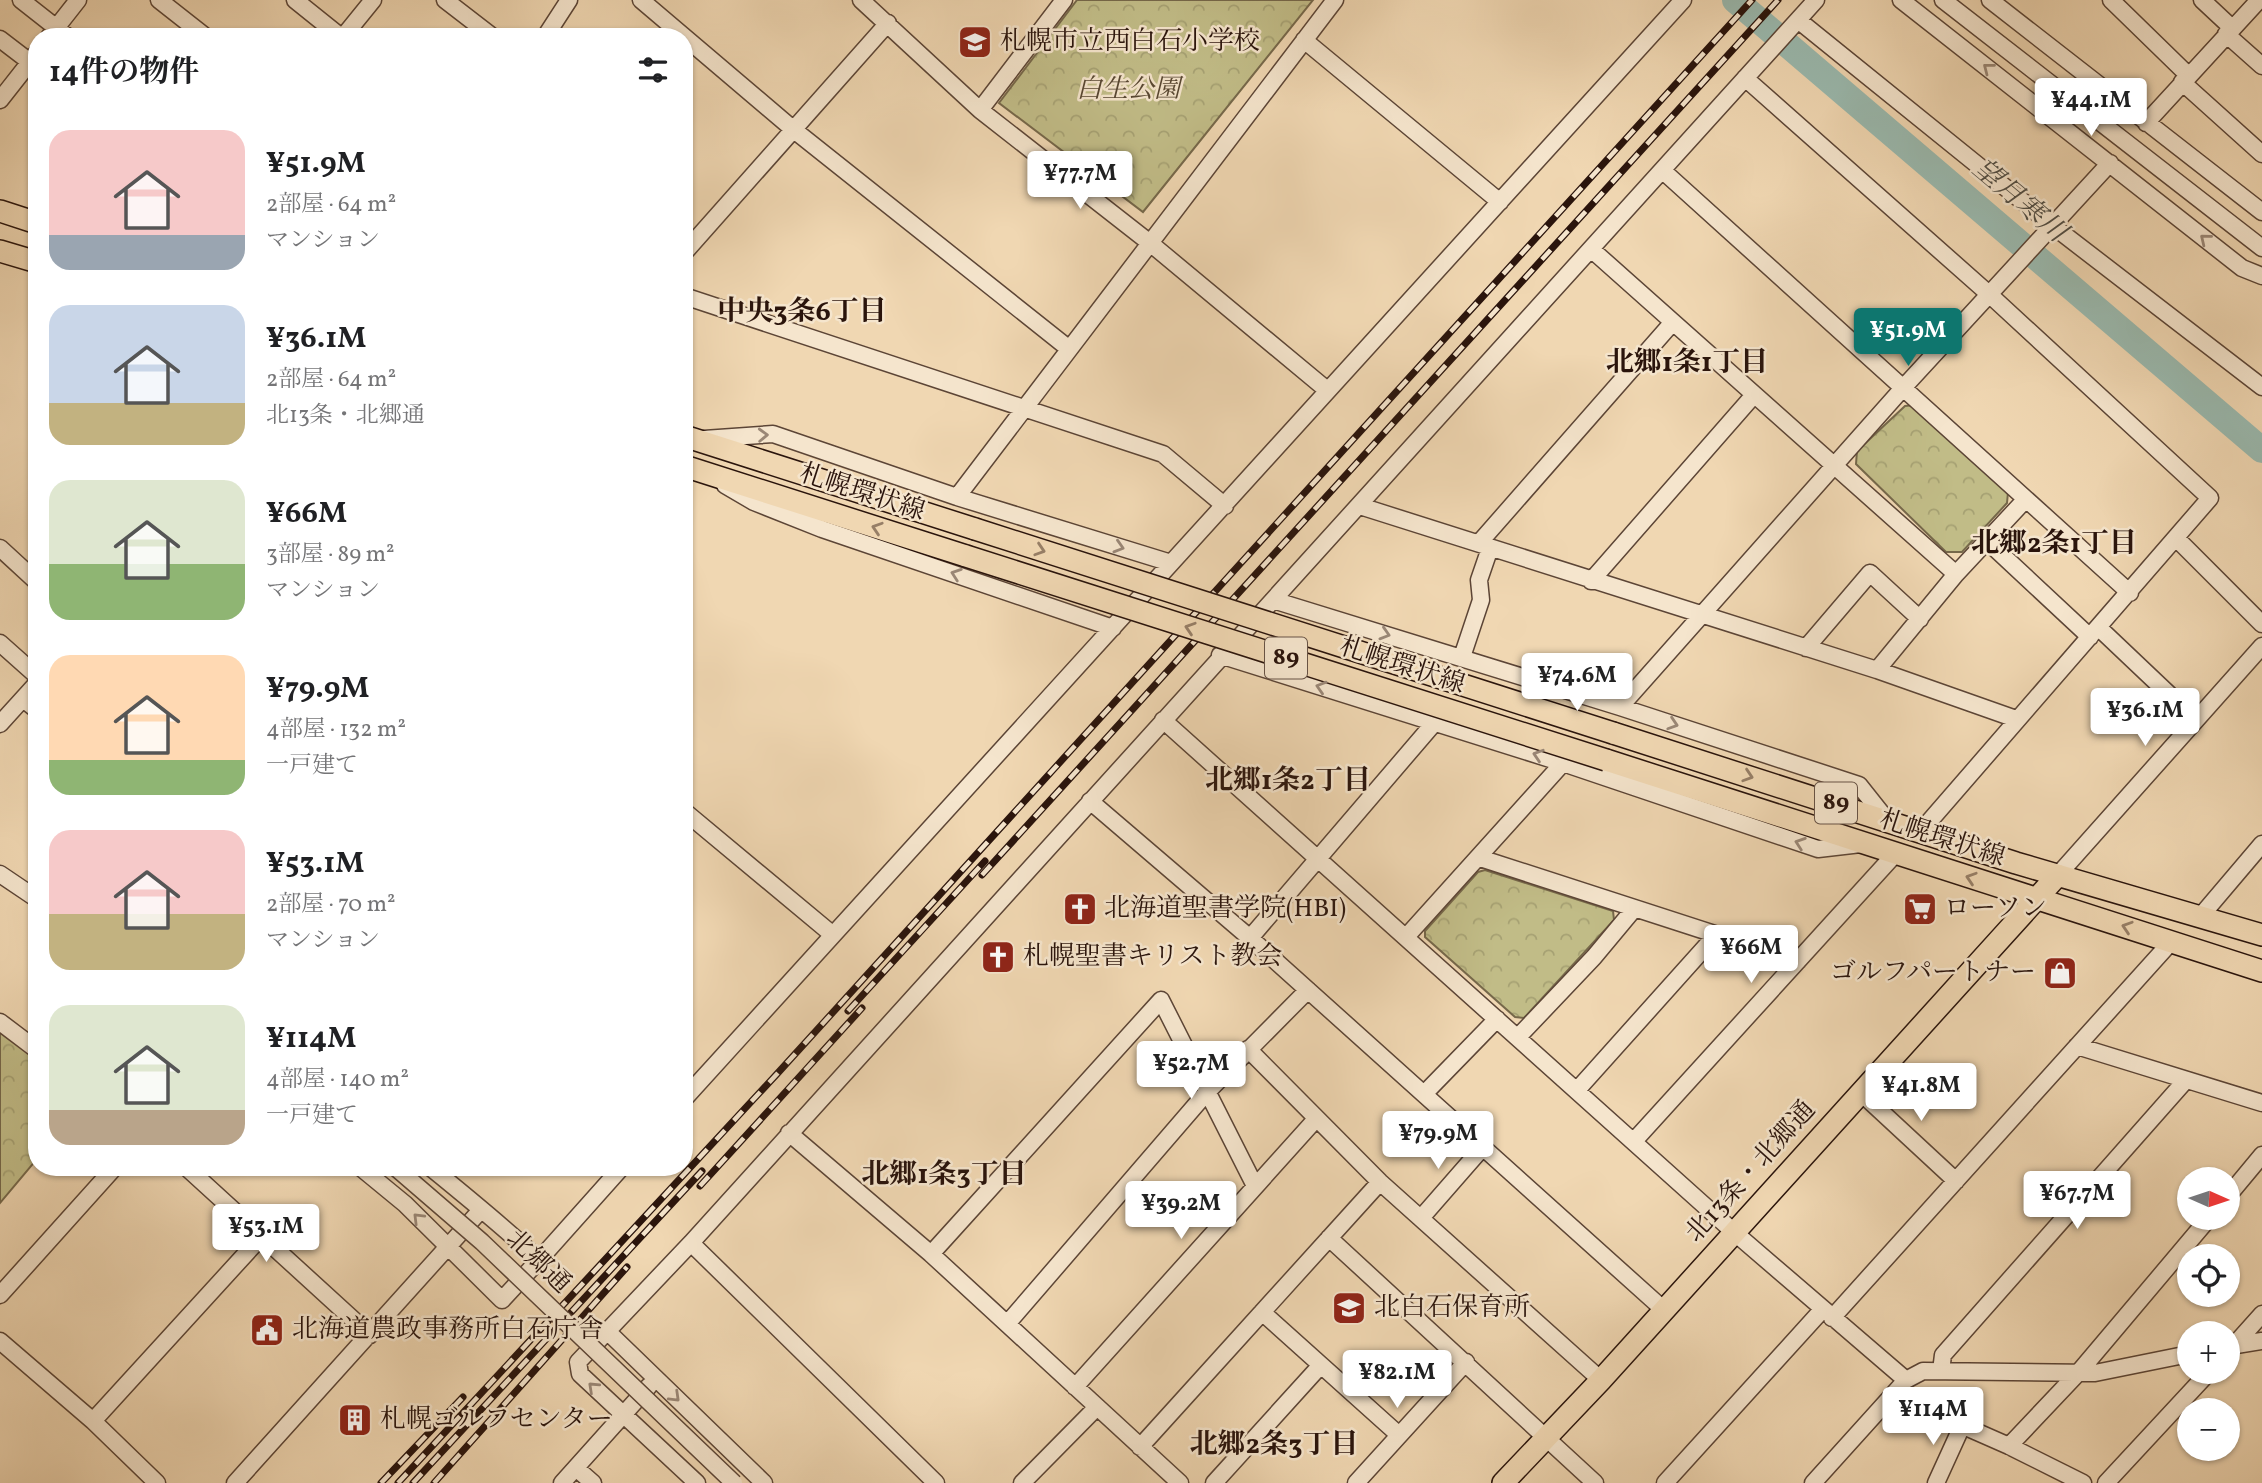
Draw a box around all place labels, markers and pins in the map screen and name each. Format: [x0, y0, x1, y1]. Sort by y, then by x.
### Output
school or university icon: 札幌市立西白石小学校 [956, 23, 994, 61]
place label: 札幌市立西白石小学校 [1000, 24, 1260, 60]
pin: ¥44.1M [2034, 78, 2148, 138]
pin: ¥77.7M [1023, 152, 1137, 211]
pin: ¥51.9M [1851, 308, 1965, 368]
pin: ¥74.6M [1520, 654, 1634, 713]
pin: ¥36.1M [2088, 688, 2202, 748]
church icon: 北海道聖書学院(HBI) [1061, 890, 1099, 928]
supermarket icon: ローソン [1901, 890, 1939, 928]
place label: 北海道聖書学院(HBI) [1104, 891, 1346, 927]
place label: ローソン [1944, 891, 2047, 927]
pin: ¥66M [1710, 926, 1792, 985]
church icon: 札幌聖書キリスト教会 [979, 938, 1017, 976]
place label: 札幌聖書キリスト教会 [1023, 939, 1282, 975]
shop icon: ゴルフパートナー [2041, 954, 2079, 992]
place label: ゴルフパートナー [1830, 955, 2036, 991]
pin: ¥52.7M [1134, 1042, 1248, 1101]
pin: ¥41.8M [1864, 1064, 1978, 1123]
pin: ¥79.9M [1381, 1112, 1495, 1171]
pin: ¥67.7M [2020, 1172, 2134, 1231]
pin: ¥39.2M [1124, 1182, 1238, 1241]
pin: ¥53.1M [209, 1204, 323, 1264]
school or university icon: 北白石保育所 [1330, 1289, 1368, 1327]
place label: 北白石保育所 [1374, 1290, 1530, 1326]
public building icon: 北海道農政事務所白石庁舎 [248, 1311, 286, 1349]
place label: 北海道農政事務所白石庁舎 [292, 1312, 604, 1348]
pin: ¥82.1M [1340, 1350, 1454, 1410]
pin: ¥114M [1884, 1388, 1982, 1447]
building icon: 札幌ゴルフセンター [336, 1401, 374, 1439]
place label: 札幌ゴルフセンター [380, 1402, 613, 1438]

